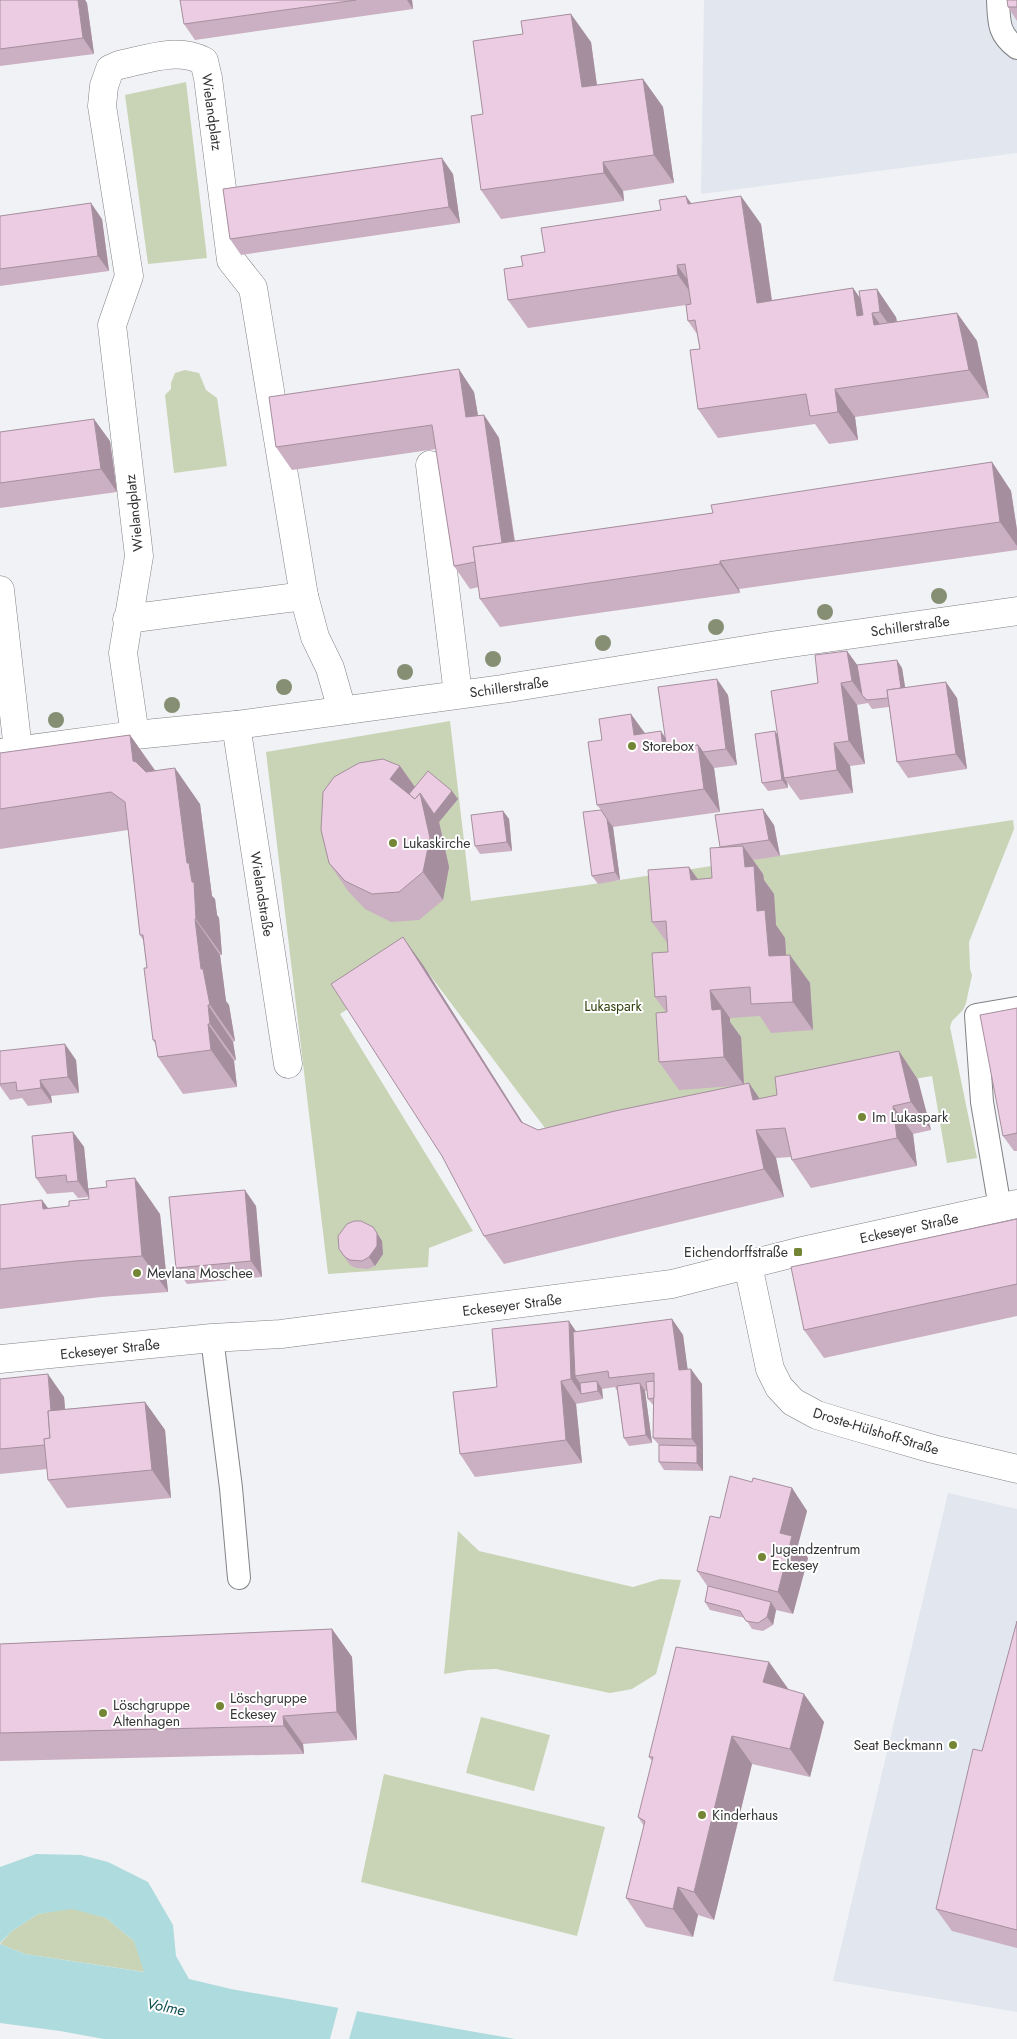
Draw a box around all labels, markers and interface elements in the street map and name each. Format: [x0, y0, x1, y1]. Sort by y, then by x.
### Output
street label: Wielandplatz [197, 72, 227, 152]
street label: Wielandplatz [120, 473, 148, 553]
street label: Schillerstraße [869, 611, 951, 641]
street label: Schillerstraße [468, 672, 550, 702]
place label: Storebox [642, 736, 694, 756]
marker: Storebox [626, 740, 638, 752]
place label: Lukaskirche [403, 833, 471, 853]
marker: Lukaskirche [387, 837, 399, 849]
street label: Wielandstraße [245, 850, 279, 938]
park label: Lukaspark [584, 996, 643, 1016]
place label: Im Lukaspark [872, 1107, 949, 1127]
marker: Im Lukaspark [856, 1111, 868, 1123]
street label: Eckeseyer Straße [858, 1208, 960, 1248]
place label: Eichendorffstraße [684, 1242, 788, 1262]
marker: Eichendorffstraße [792, 1246, 804, 1258]
place label: Mevlana Moschee [147, 1263, 253, 1283]
marker: Mevlana Moschee [131, 1267, 143, 1279]
street label: Eckeseyer Straße [461, 1289, 563, 1321]
street label: Eckeseyer Straße [59, 1334, 161, 1364]
street label: Droste-Hülshoff-Straße [811, 1402, 941, 1460]
place label: Jugendzentrum Eckesey [770, 1539, 860, 1575]
marker: Jugendzentrum Eckesey [756, 1551, 768, 1563]
place label: Löschgruppe Eckesey [230, 1688, 307, 1724]
place label: Löschgruppe Altenhagen [113, 1695, 190, 1731]
marker: Löschgruppe Eckesey [214, 1700, 226, 1712]
marker: Löschgruppe Altenhagen [97, 1707, 109, 1719]
place label: Seat Beckmann [854, 1735, 943, 1755]
marker: Seat Beckmann [947, 1739, 959, 1751]
place label: Kinderhaus [712, 1805, 778, 1825]
marker: Kinderhaus [696, 1809, 708, 1821]
water label: Volme [145, 1993, 188, 2022]

